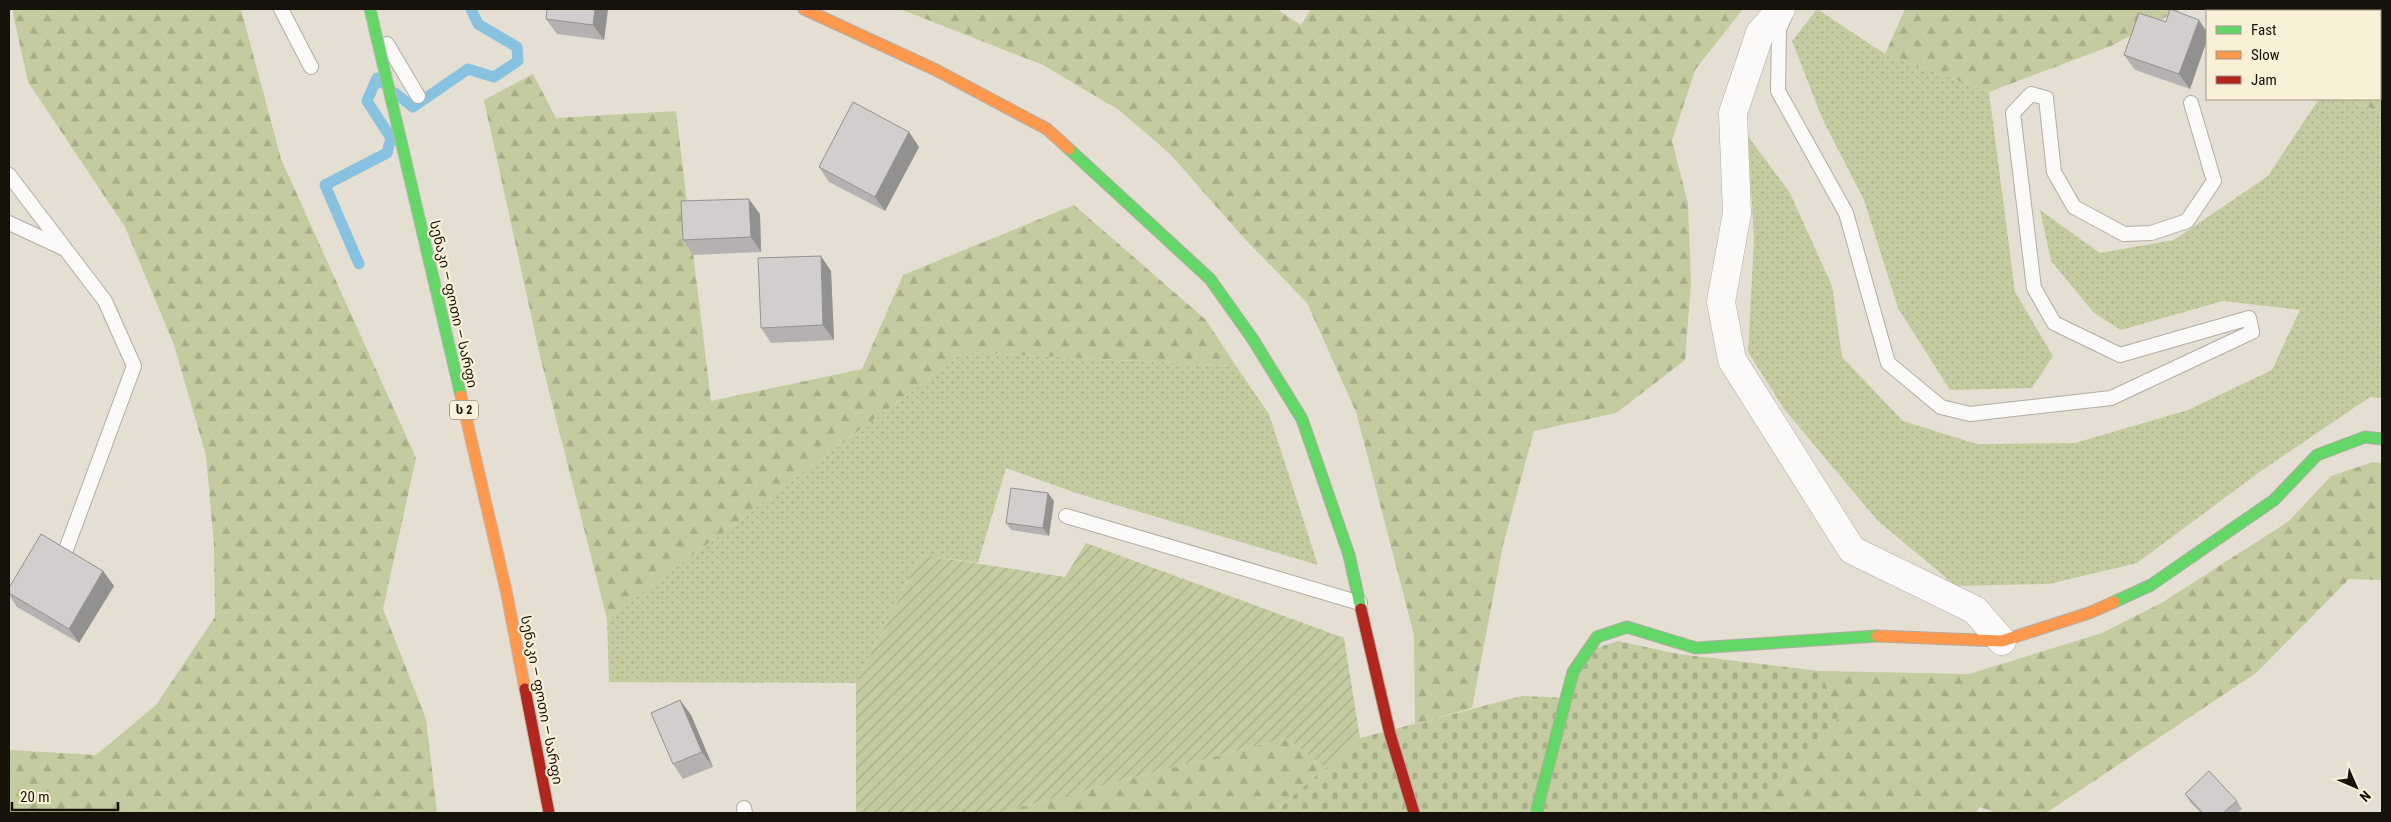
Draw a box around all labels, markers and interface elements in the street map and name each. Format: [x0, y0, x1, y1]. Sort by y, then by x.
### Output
legend [2206, 10, 2381, 100]
text: Fast [2251, 21, 2276, 39]
text: Slow [2251, 46, 2280, 64]
text: Jam [2251, 71, 2277, 89]
street label: სენაკი — ფოთი — სარფი [426, 219, 481, 390]
road number: ს 2 [450, 400, 478, 420]
street label: სენაკი — ფოთი — სარფი [517, 614, 566, 786]
north arrow [2331, 762, 2381, 812]
scale bar [12, 780, 119, 812]
text: 20 m [20, 788, 50, 806]
text: N [2357, 788, 2374, 805]

